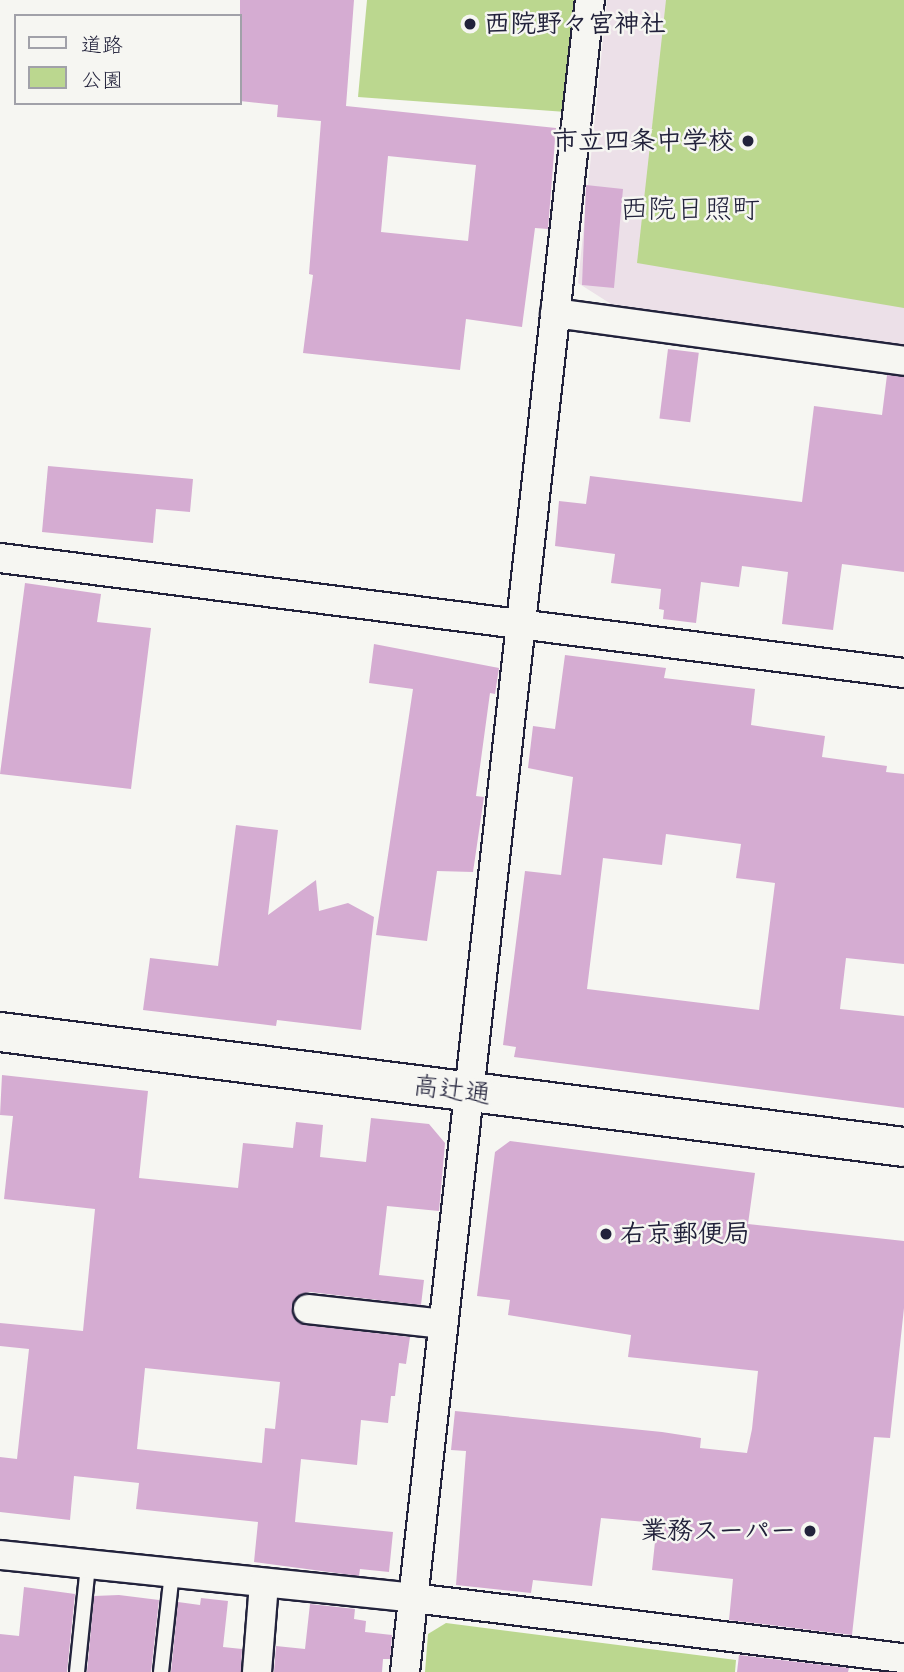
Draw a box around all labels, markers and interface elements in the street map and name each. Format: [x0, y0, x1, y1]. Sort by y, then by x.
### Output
place label: 西院野々宮神社 [484, 8, 666, 40]
legend [14, 14, 242, 105]
marker: 西院野々宮神社 [462, 16, 478, 32]
text: 道路 [81, 32, 123, 57]
text: 公園 [81, 67, 123, 92]
place label: 市立四条中学校 [552, 125, 734, 157]
marker: 市立四条中学校 [740, 133, 756, 149]
district label: 西院日照町 [620, 191, 760, 225]
street label: 高辻通 [411, 1070, 493, 1110]
place label: 右京郵便局 [620, 1218, 750, 1250]
marker: 右京郵便局 [598, 1226, 614, 1242]
place label: 業務スーパー [641, 1515, 796, 1547]
marker: 業務スーパー [802, 1523, 818, 1539]

